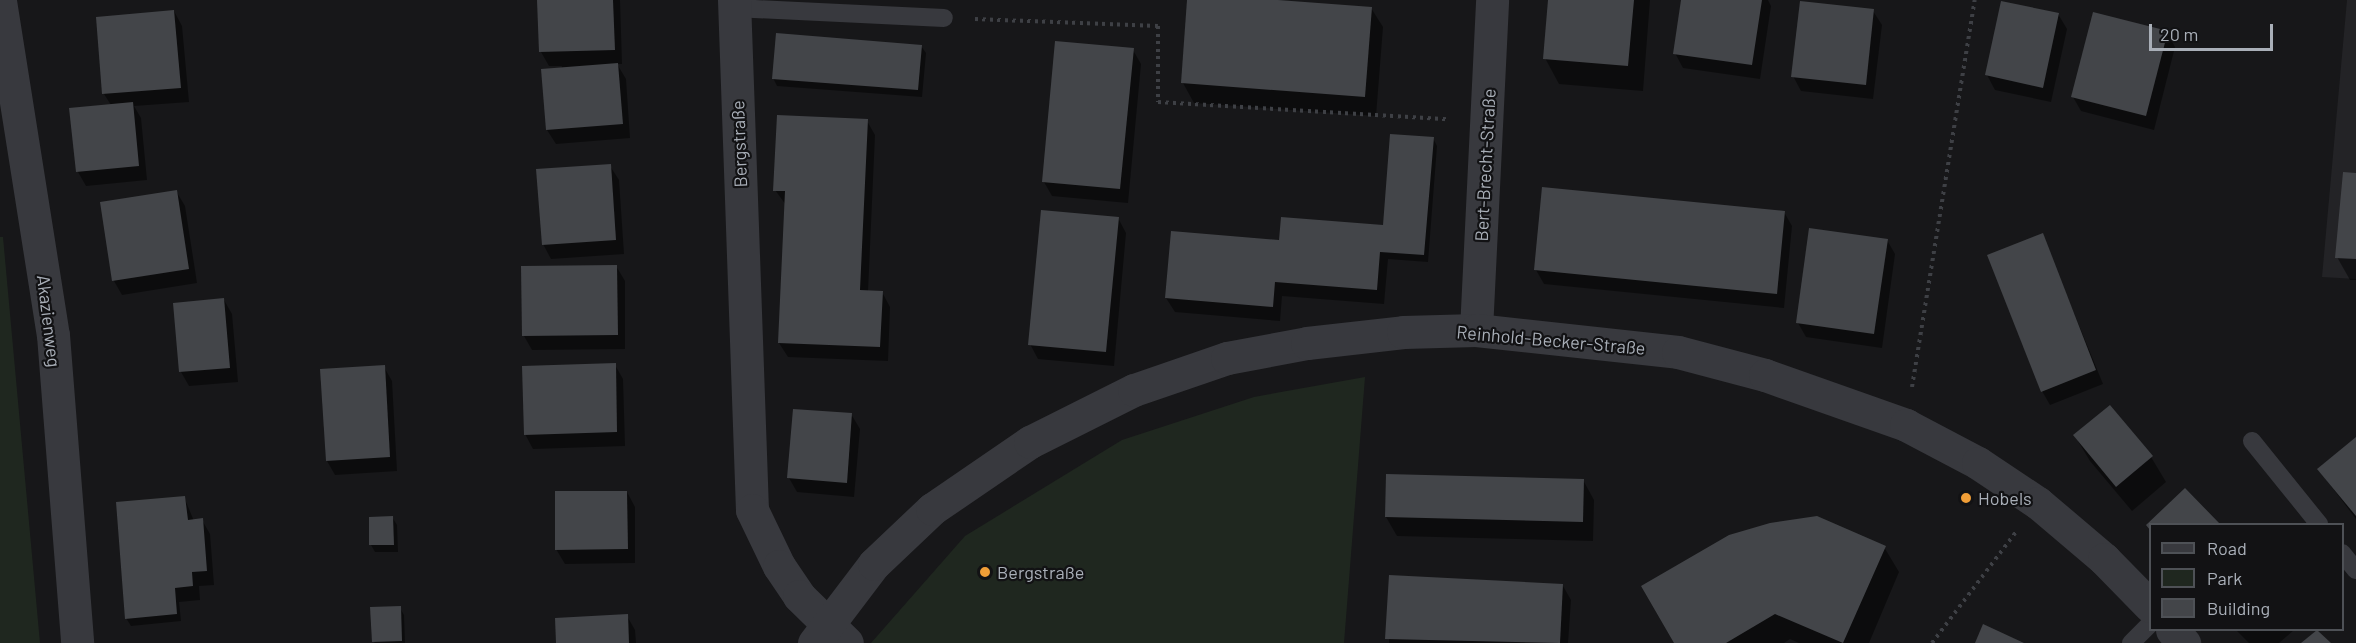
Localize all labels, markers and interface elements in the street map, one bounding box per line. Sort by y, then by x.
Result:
scale bar [2152,12,2276,50]
text: 20 m [2160,23,2198,45]
street label: Bert-Brecht-Straße [1470,88,1500,242]
street label: Bergstraße [727,100,751,188]
street label: Akazienweg [33,274,65,368]
street label: Reinhold-Becker-Straße [1456,321,1646,359]
place label: Hobels [1978,487,2032,509]
marker: Hobels [1959,491,1973,505]
legend [2149,523,2344,631]
text: Road [2207,537,2247,559]
place label: Bergstraße [997,561,1084,583]
marker: Bergstraße [978,565,992,579]
text: Park [2207,567,2242,589]
text: Building [2207,597,2270,619]

